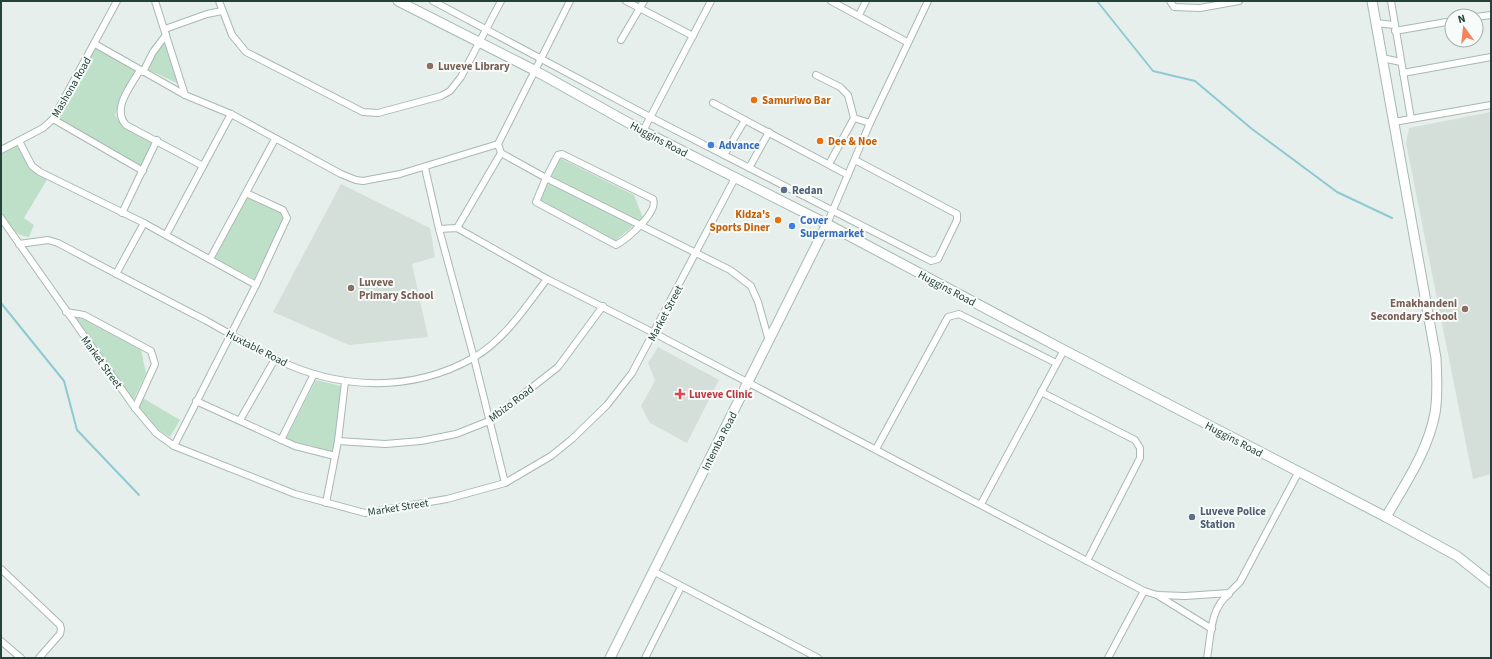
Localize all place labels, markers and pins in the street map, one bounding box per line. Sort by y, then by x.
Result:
place label: Luveve Library [438,59,510,74]
marker: Luveve Library [425,61,435,71]
place label: Samuriwo Bar [762,93,831,108]
marker: Samuriwo Bar [749,95,759,105]
place label: Dee & Noe [828,134,878,149]
marker: Dee & Noe [815,136,825,146]
place label: Advance [718,138,760,153]
marker: Advance [706,140,716,150]
place label: Redan [792,183,823,198]
marker: Redan [779,185,789,195]
place label: Kidza's Sports Diner [710,207,771,235]
place label: Cover Supermarket [800,213,865,241]
marker: Kidza's Sports Diner [773,215,783,225]
marker: Cover Supermarket [787,221,797,231]
place label: Luveve Primary School [359,275,434,303]
marker: Luveve Primary School [346,283,356,293]
place label: Emakhandeni Secondary School [1371,296,1458,324]
marker: Emakhandeni Secondary School [1460,304,1470,314]
place label: Luveve Clinic [689,387,753,402]
marker: Luveve Clinic [674,388,686,400]
place label: Luveve Police Station [1200,504,1266,532]
marker: Luveve Police Station [1187,512,1197,522]

